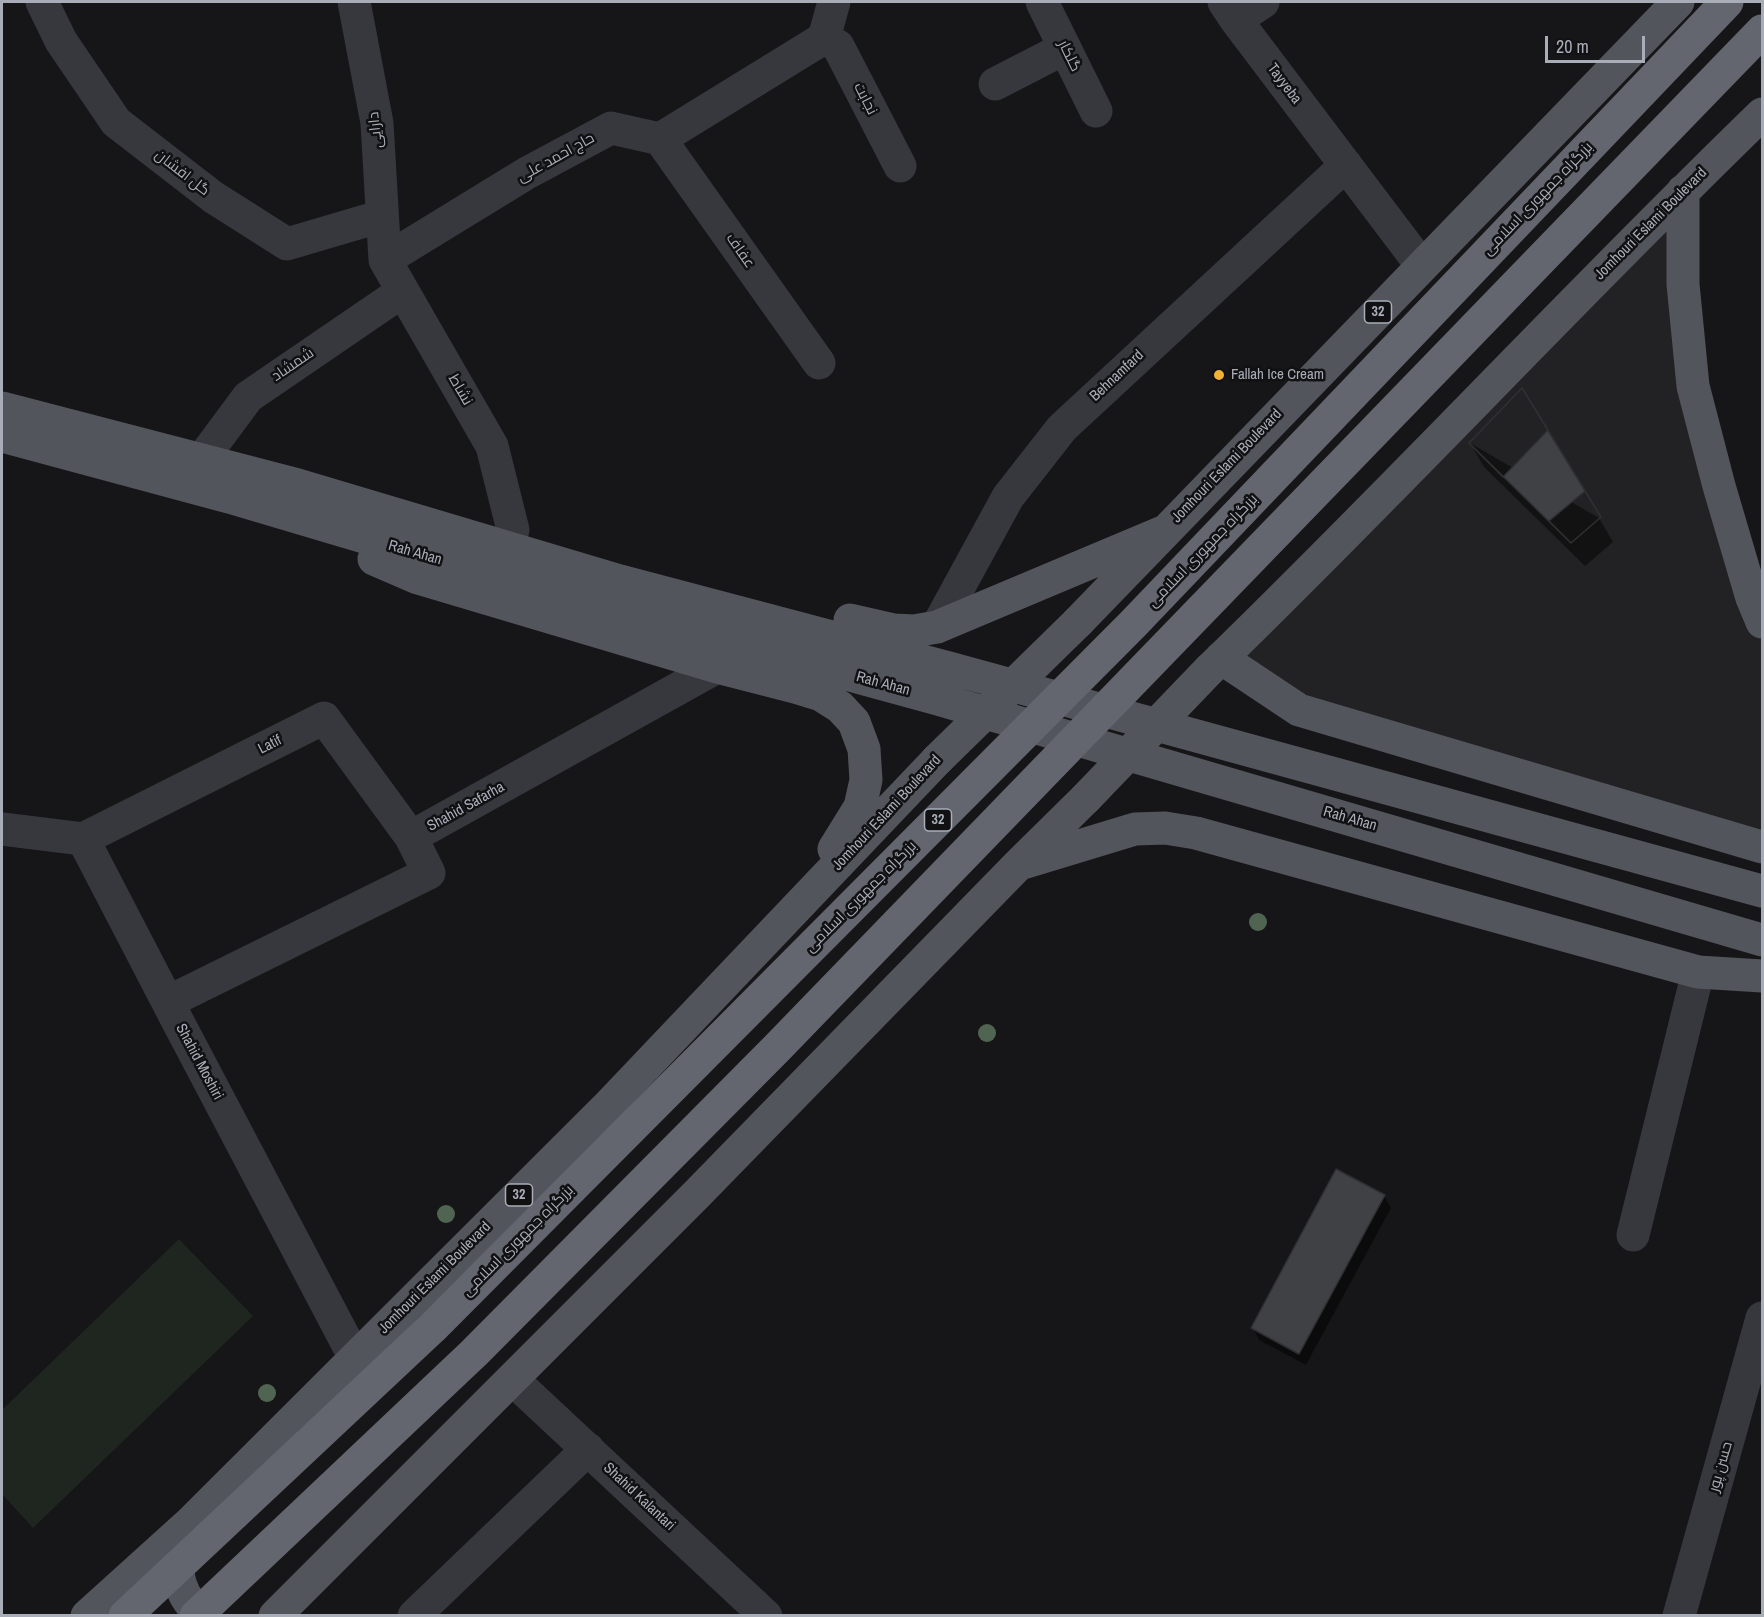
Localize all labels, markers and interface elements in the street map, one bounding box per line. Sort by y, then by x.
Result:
scale bar [1548,24,1648,62]
text: 20 m [1556,34,1589,59]
street label: گلکار [1054,37,1084,75]
street label: Tayyeba [1263,60,1305,108]
street label: نجابت [849,80,881,118]
street label: دارایی [365,111,387,149]
street label: حاج احمد علی [514,129,598,187]
street label: بزرگراه جمهوری اسلامی [1479,139,1597,259]
street label: گل افشان [151,146,213,200]
street label: Jomhouri Eslami Boulevard [1591,164,1711,284]
street label: عفاف [722,230,758,272]
road number: 32 [1364,301,1392,323]
street label: شمشاد [268,344,318,386]
street label: Behnamfard [1086,347,1148,405]
place label: Fallah Ice Cream [1231,366,1324,384]
marker: Fallah Ice Cream [1212,368,1226,382]
street label: نشاط [444,371,476,409]
street label: Jomhouri Eslami Boulevard [1168,405,1286,527]
street label: بزرگراه جمهوری اسلامی [1144,491,1262,611]
street label: Rah Ahan [386,537,444,569]
street label: Rah Ahan [854,668,912,700]
street label: Latif [255,732,285,758]
street label: Jomhouri Eslami Boulevard [829,752,945,874]
street label: Shahid Safarha [424,778,508,836]
street label: Rah Ahan [1321,803,1379,835]
road number: 32 [924,809,952,831]
street label: بزرگراه جمهوری اسلامی [801,837,921,957]
street label: Shahid Moshiri [171,1021,227,1103]
street label: بزرگراه جمهوری اسلامی [458,1181,578,1301]
road number: 32 [506,1184,532,1206]
street label: Jomhouri Eslami Boulevard [375,1218,495,1338]
street label: حسن پور [1705,1440,1737,1494]
street label: Shahid Kalantari [599,1459,679,1535]

